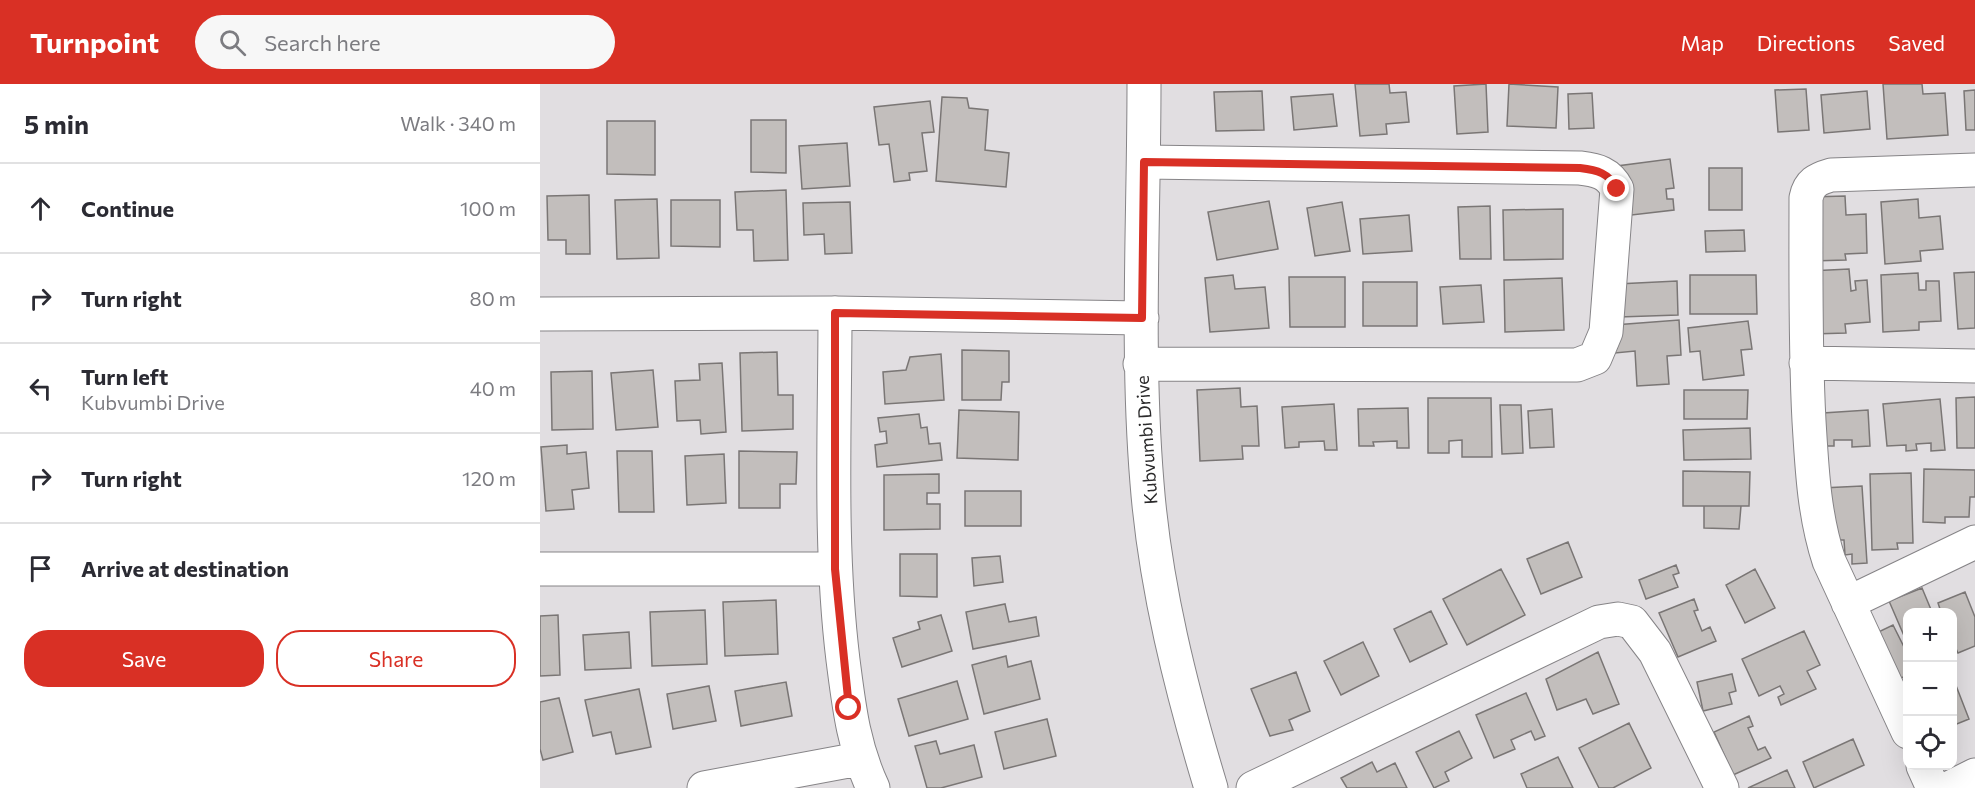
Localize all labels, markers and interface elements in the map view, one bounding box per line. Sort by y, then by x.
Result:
search box [195,15,615,69]
text: Turnpoint [30,25,159,59]
icon: search [216,26,249,59]
text: Search here [264,29,381,56]
text: Map [1681,30,1724,55]
text: Directions [1757,30,1855,55]
text: Saved [1888,30,1945,55]
text: 5 min [24,108,89,139]
text: Walk · 340 m [400,111,516,135]
route end [1603,175,1629,201]
icon: ahead [24,192,57,225]
text: Continue [81,195,174,222]
text: 100 m [460,196,516,220]
icon: right [24,282,57,315]
text: Turn right [81,285,182,312]
text: 80 m [470,286,516,310]
text: Turn left [81,363,168,390]
icon: left [24,372,57,405]
street label: Kubvumbi Drive [1131,375,1161,505]
text: 40 m [470,376,516,400]
text: Kubvumbi Drive [81,390,225,414]
icon: right [24,462,57,495]
text: Turn right [81,465,182,492]
text: 120 m [462,466,516,490]
icon: arrive [24,552,57,585]
text: Arrive at destination [81,555,289,582]
map controls [1903,608,1957,770]
button: + [1903,608,1957,662]
button: Save [24,630,264,687]
button: Share [276,630,516,687]
button: − [1903,662,1957,716]
route start [835,694,861,720]
button: locate [1903,716,1957,770]

